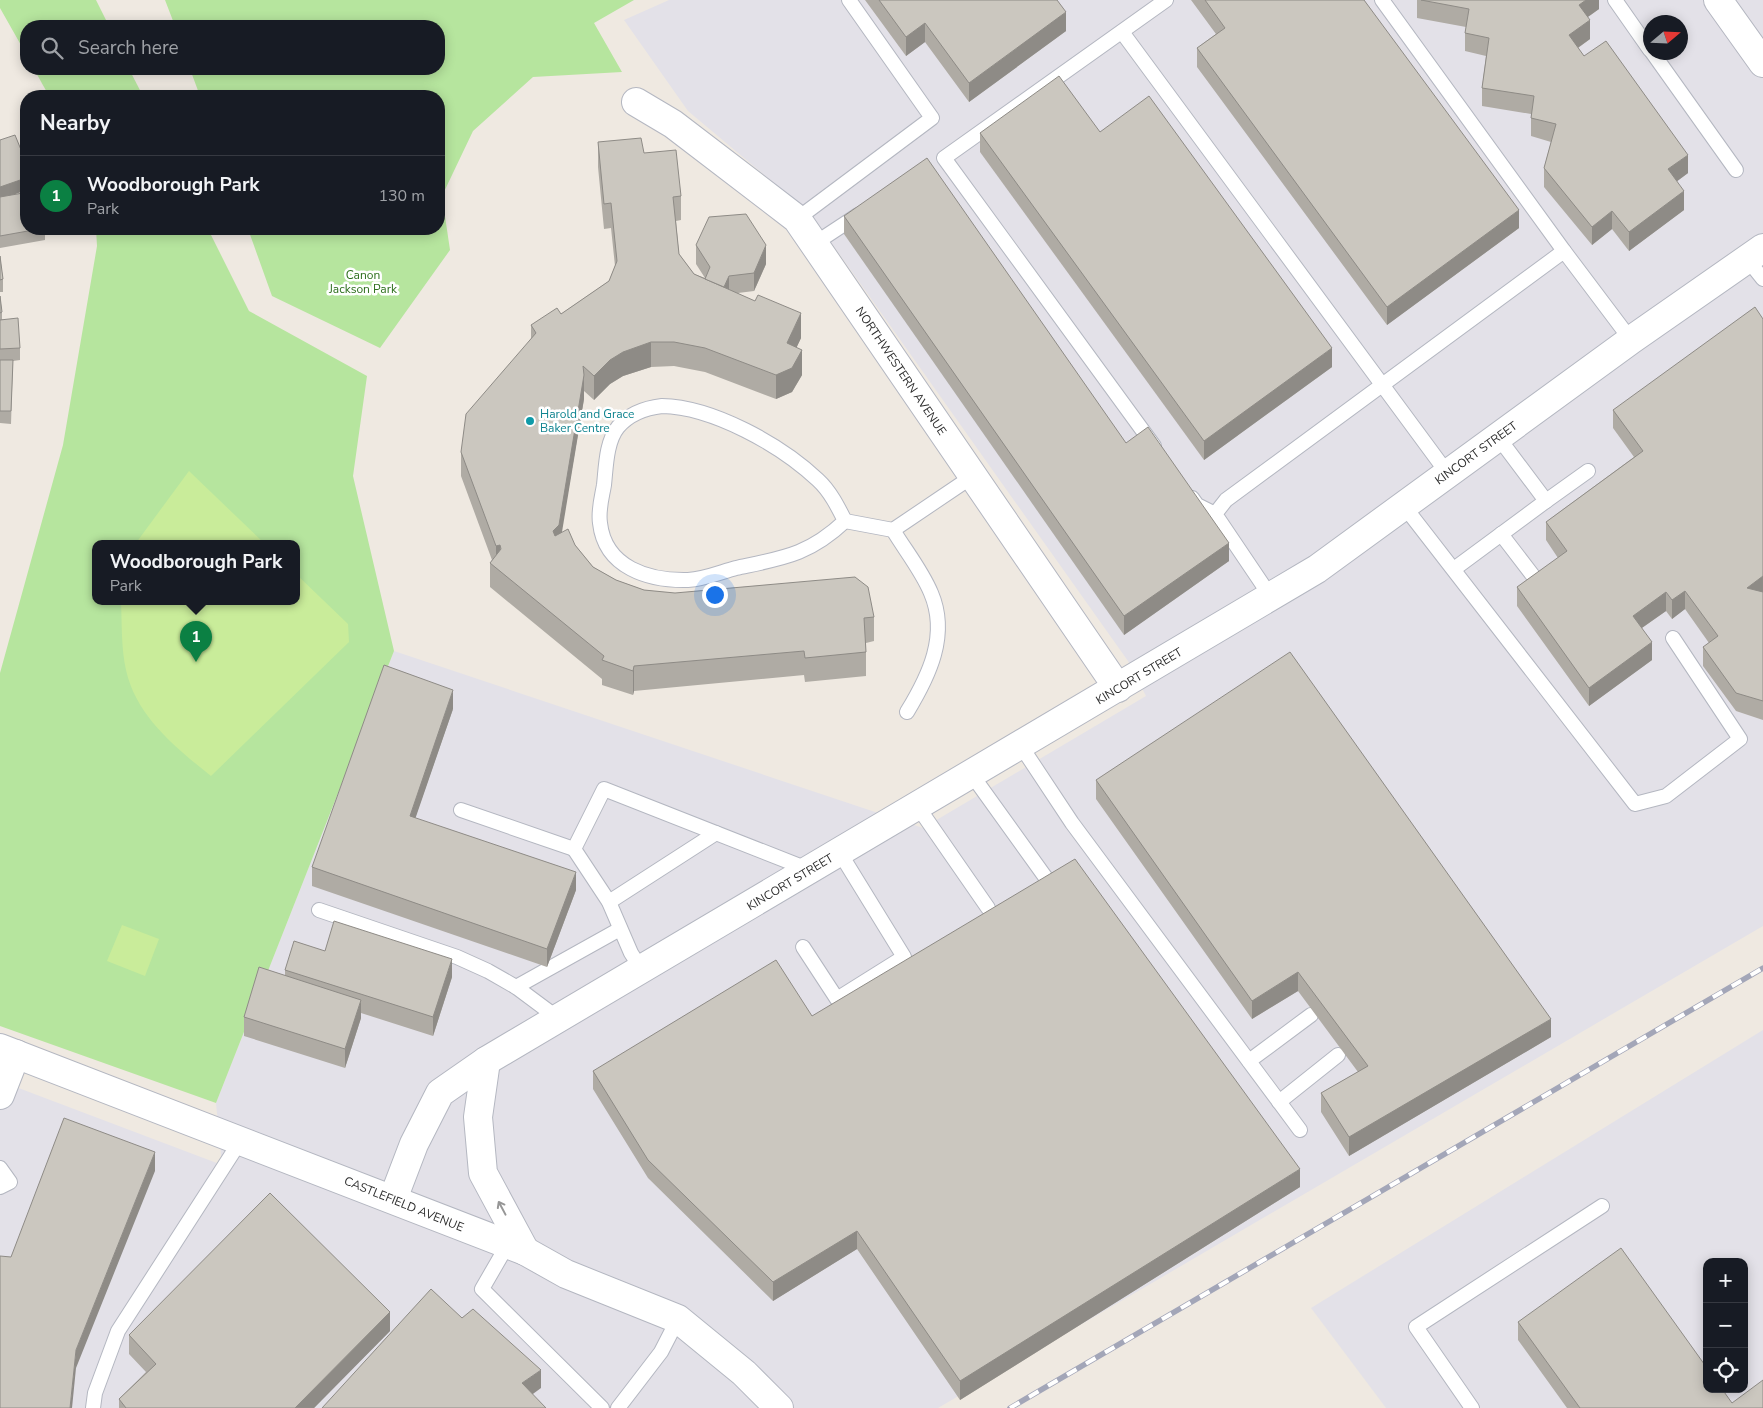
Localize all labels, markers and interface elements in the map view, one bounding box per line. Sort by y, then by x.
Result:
north arrow [1643,15,1688,60]
search box [20,20,445,75]
icon: search [38,34,66,62]
text: Search here [78,35,179,61]
text: Nearby [40,109,110,137]
text: Woodborough Park [87,172,260,198]
text: 1 [51,185,61,207]
text: 130 m [378,185,425,207]
text: Park [87,198,119,220]
park label: Canon Jackson Park [328,267,398,297]
street label: NORTHWESTERN AVENUE [852,304,950,438]
place label: Harold and Grace Baker Centre [540,406,634,436]
marker: Harold and Grace Baker Centre [524,415,536,427]
street label: KINCORT STREET [1432,417,1521,488]
popup [92,540,300,605]
text: Woodborough Park [110,549,282,575]
text: Park [110,575,142,597]
your location [702,582,728,608]
pin: 1 [180,621,212,662]
street label: KINCORT STREET [1093,643,1186,708]
street label: KINCORT STREET [744,849,837,914]
street label: CASTLEFIELD AVENUE [342,1173,466,1235]
one-way arrow [497,1201,507,1216]
map controls [1703,1258,1748,1393]
button: + [1703,1258,1748,1303]
button: − [1703,1303,1748,1348]
button: locate [1703,1348,1748,1393]

